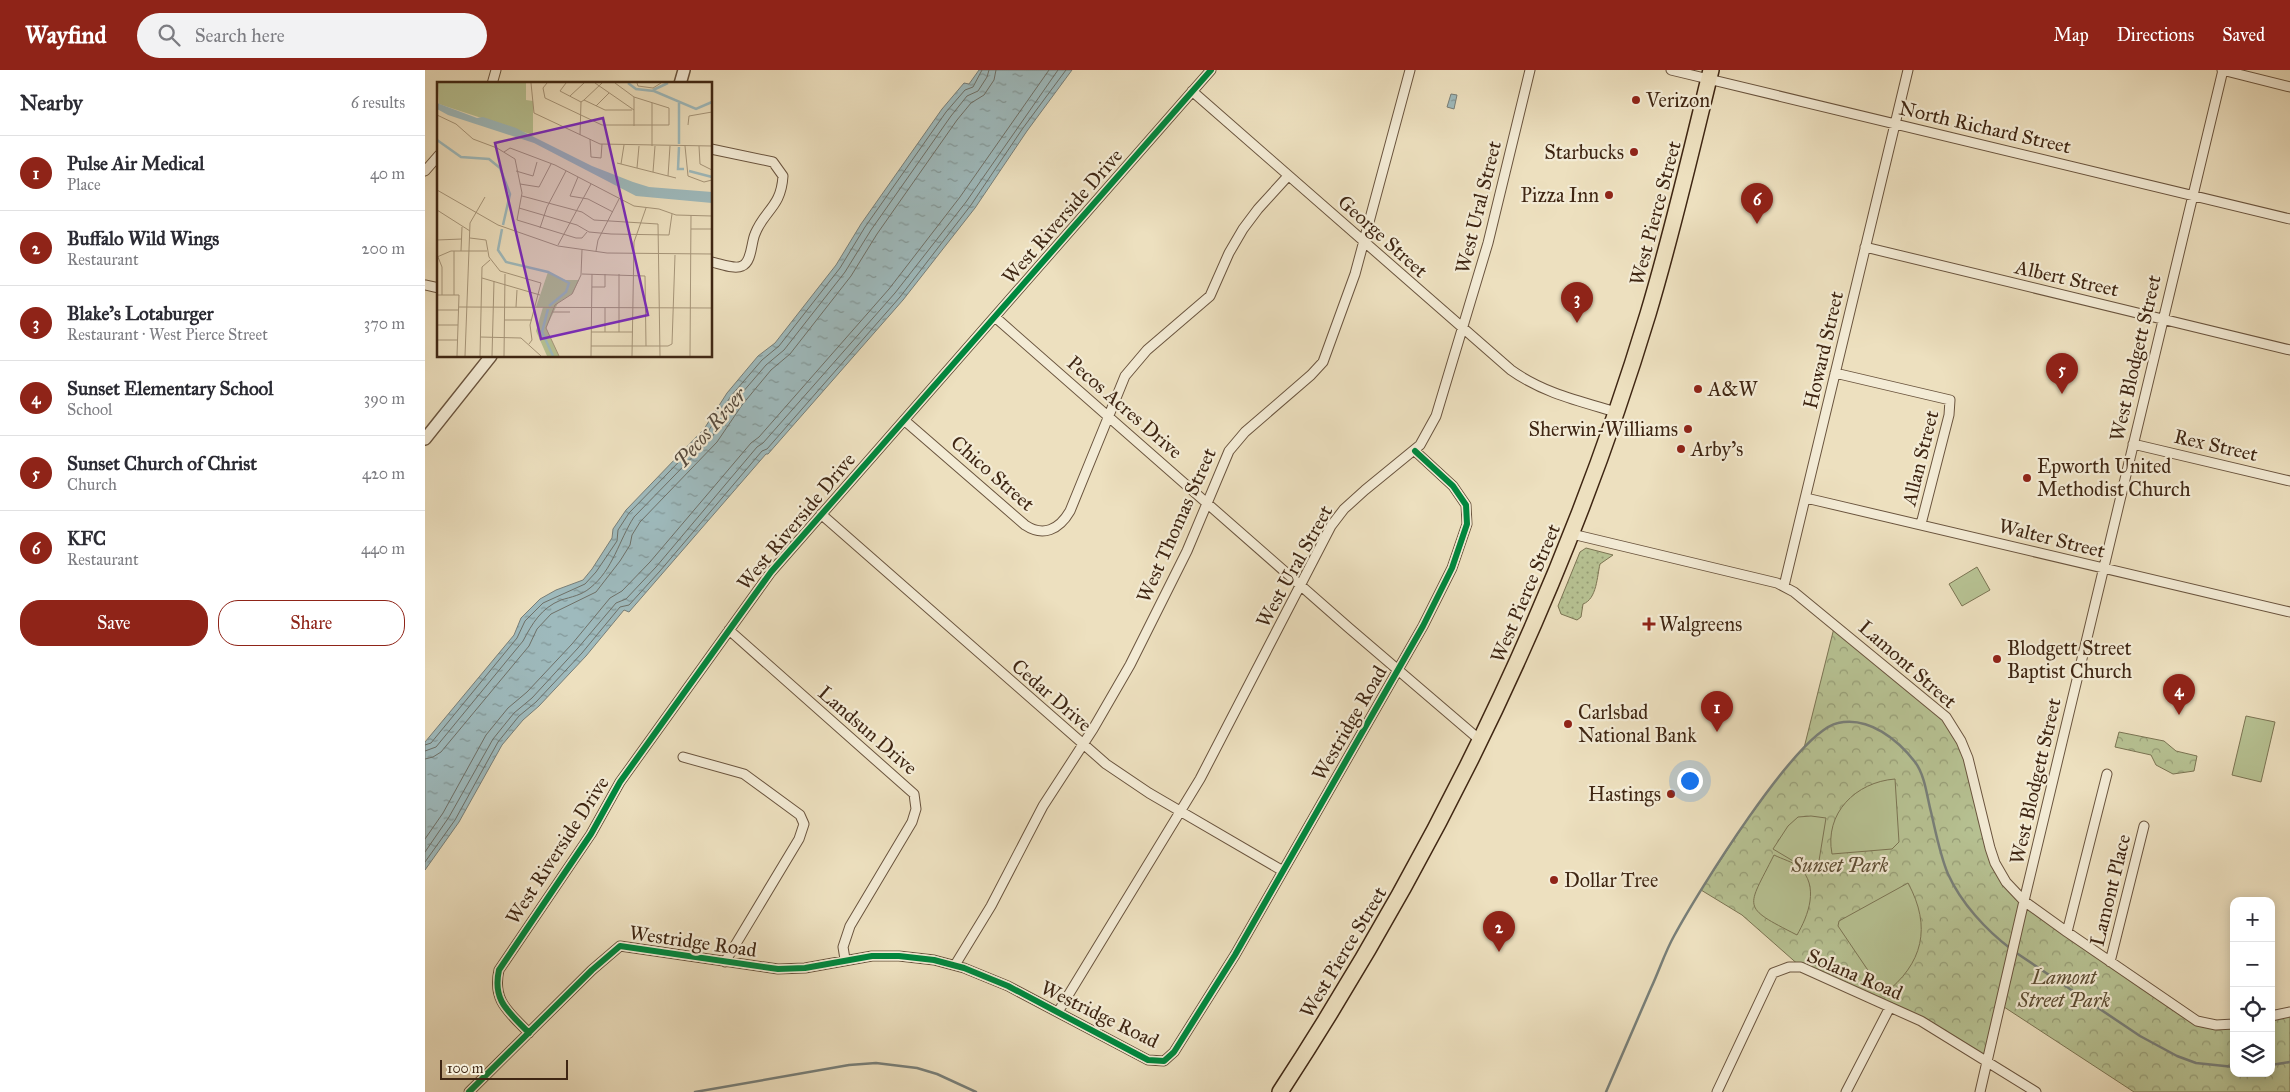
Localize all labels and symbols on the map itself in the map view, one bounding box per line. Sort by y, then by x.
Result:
inset map [437,82,713,358]
place label: Verizon [1645,88,1710,112]
marker: Verizon [1630,94,1642,106]
street label: North Richard Street [1897,96,2073,158]
street label: West Ural Street [1450,138,1506,276]
street label: West Pierce Street [1624,138,1686,288]
place label: Starbucks [1544,140,1624,164]
street label: West Riverside Drive [997,143,1127,289]
marker: Starbucks [1628,146,1640,158]
place label: Pizza Inn [1521,183,1599,207]
pin: 6 [1741,183,1773,224]
marker: Pizza Inn [1603,189,1615,201]
street label: George Street [1333,190,1433,283]
street label: Albert Street [2012,254,2121,302]
street label: West Blodgett Street [2104,273,2167,444]
pin: 3 [1561,282,1593,323]
street label: Howard Street [1798,289,1848,411]
street label: Pecos Acres Drive [1062,350,1188,464]
pin: 5 [2046,353,2078,394]
place label: A&W [1707,377,1758,401]
water label: Pecos River [668,382,753,474]
marker: A&W [1692,383,1704,395]
street label: Allan Street [1896,408,1943,509]
place label: Sherwin-Williams [1528,417,1678,441]
marker: Sherwin-Williams [1682,423,1694,435]
street label: Rex Street [2172,424,2260,466]
street label: Chico Street [946,430,1040,516]
place label: Arby's [1690,437,1743,461]
marker: Arby's [1675,443,1687,455]
street label: West Thomas Street [1131,444,1221,606]
street label: West Riverside Drive [732,448,860,594]
place label: Epworth United Methodist Church [2037,454,2191,501]
marker: Epworth United Methodist Church [2021,472,2033,484]
street label: West Ural Street [1251,501,1337,631]
street label: Walter Street [1996,513,2108,563]
street label: West Pierce Street [1485,520,1565,666]
place label: Walgreens [1659,612,1742,637]
street label: Lamont Street [1854,615,1962,713]
marker: Walgreens [1643,618,1655,630]
place label: Blodgett Street Baptist Church [2007,636,2132,683]
marker: Blodgett Street Baptist Church [1991,653,2003,665]
street label: Cedar Drive [1007,654,1097,736]
street label: Westridge Road [1307,661,1392,785]
pin: 4 [2163,674,2195,715]
street label: Landsun Drive [814,680,922,780]
pin: 1 [1701,691,1733,732]
street label: West Blodgett Street [2004,696,2067,867]
place label: Carlsbad National Bank [1578,700,1697,747]
marker: Carlsbad National Bank [1562,718,1574,730]
your location [1677,768,1703,794]
street label: West Riverside Drive [500,772,614,928]
place label: Hastings [1588,782,1661,807]
marker: Hastings [1665,788,1677,800]
street label: Lamont Place [2085,832,2135,948]
park label: Sunset Park [1790,853,1889,877]
place label: Dollar Tree [1564,868,1658,892]
marker: Dollar Tree [1548,874,1560,886]
street label: West Pierce Street [1294,882,1392,1022]
pin: 2 [1483,911,1515,952]
street label: Westridge Road [628,920,758,963]
street label: Solana Road [1804,943,1906,1005]
park label: Lamont Street Park [2017,965,2110,1012]
street label: Westridge Road [1037,975,1163,1054]
scale bar [440,1057,567,1080]

